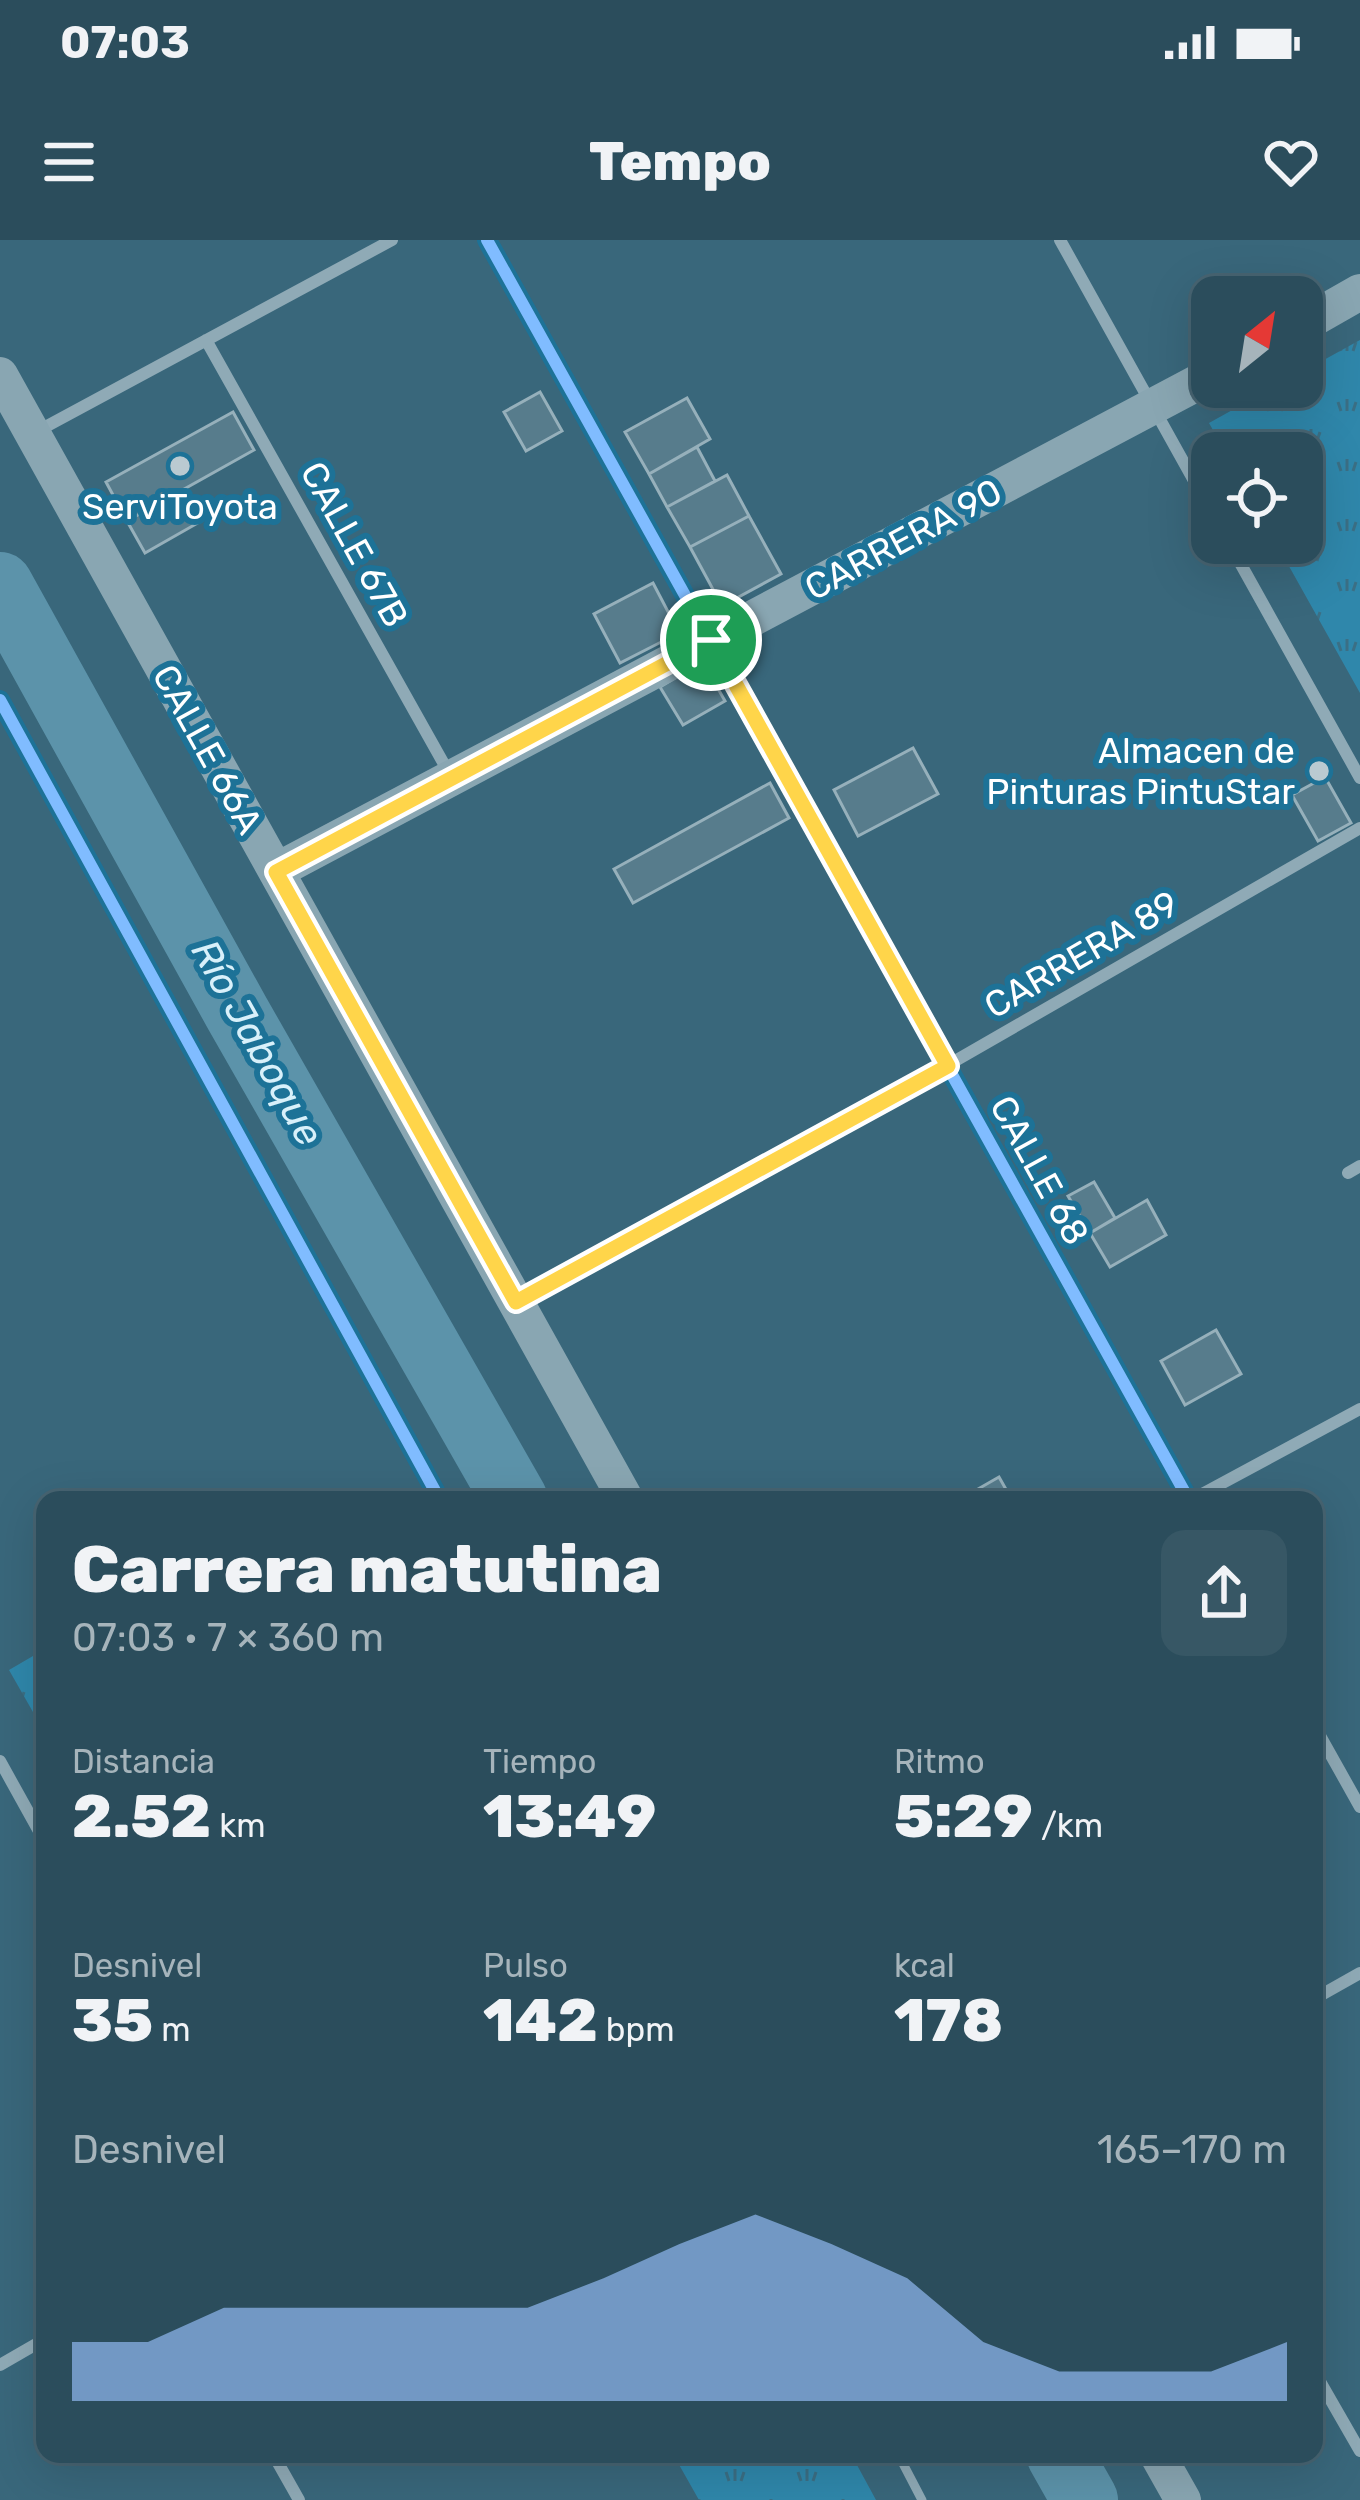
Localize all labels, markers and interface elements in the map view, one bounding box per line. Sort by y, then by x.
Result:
text: 07:03 [60,16,190,69]
icon: menu [36,129,102,195]
icon: heart [1258,129,1324,195]
text: Tempo [589,130,771,194]
north arrow [1191,276,1323,408]
map controls [1191,276,1323,564]
button: locate [1191,432,1323,564]
marker: ServiToyota [167,453,193,479]
street label: CALLE 67B [292,454,418,634]
street label: CARRERA 90 [798,470,1009,609]
place label: ServiToyota [82,485,278,528]
pin [660,589,762,691]
icon: arrive [678,607,744,673]
street label: CALLE 66A [144,657,272,841]
place label: Almacen de Pinturas PintuStar [986,729,1295,813]
marker: Almacen de Pinturas PintuStar [1306,758,1332,784]
street label: CARRERA 89 [977,882,1186,1027]
water label: Río Jaboque [182,931,333,1154]
street label: CALLE 68 [981,1088,1098,1252]
text: Carrera matutina [72,1530,662,1609]
button: share [1161,1530,1287,1656]
text: 07:03 · 7 × 360 m [72,1615,384,1661]
text: Distancia [72,1742,215,1781]
text: Tiempo [483,1742,596,1781]
text: Ritmo [894,1742,985,1781]
text: 2.52 [72,1781,211,1852]
text: 13:49 [483,1781,656,1852]
text: 5:29 [894,1781,1033,1852]
text: km [211,1806,266,1845]
text: /km [1033,1806,1103,1845]
text: Desnivel [72,1946,202,1985]
text: Pulso [483,1946,568,1985]
text: kcal [894,1946,955,1985]
text: 35 [72,1985,153,2056]
text: 142 [483,1985,598,2056]
text: 178 [894,1985,1003,2056]
text: m [153,2010,191,2049]
text: bpm [598,2010,675,2049]
text: Desnivel [72,2127,226,2173]
text: 165–170 m [1097,2127,1287,2173]

